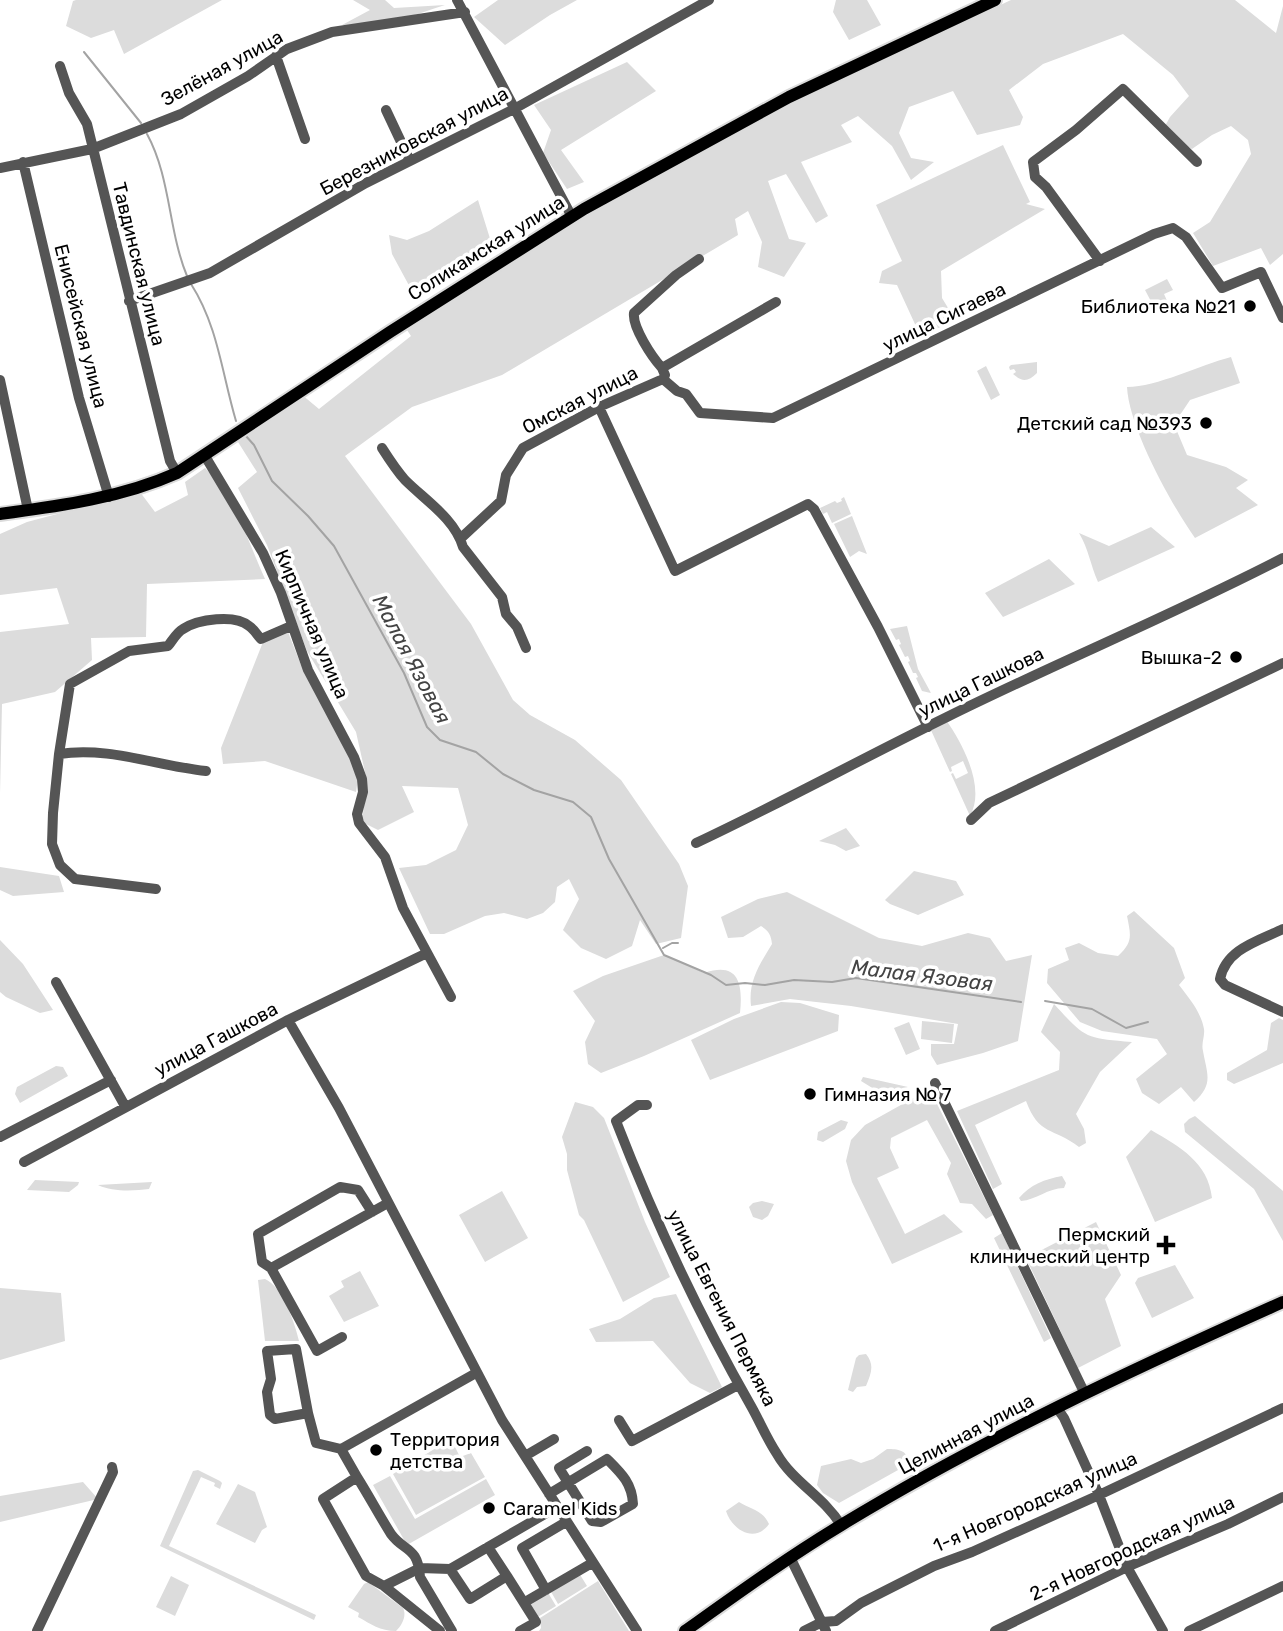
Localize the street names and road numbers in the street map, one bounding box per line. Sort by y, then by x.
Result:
street label: Зелёная улица [157,25,287,111]
street label: Березниковская улица [316,82,512,200]
street label: Тавдинская улица [108,180,170,348]
street label: Соликамская улица [403,190,569,306]
street label: Енисейская улица [49,242,113,410]
street label: улица Сигаева [879,277,1009,357]
street label: Омская улица [518,361,642,439]
street label: Кирпичная улица [270,546,354,702]
street label: улица Гашкова [915,642,1047,722]
street label: улица Гашкова [150,997,282,1081]
street label: улица Евгения Пермяка [662,1206,782,1410]
street label: Целинная улица [894,1389,1038,1479]
street label: 1-я Новгородская улица [929,1447,1141,1557]
street label: 2-я Новгородская улица [1026,1490,1238,1606]

